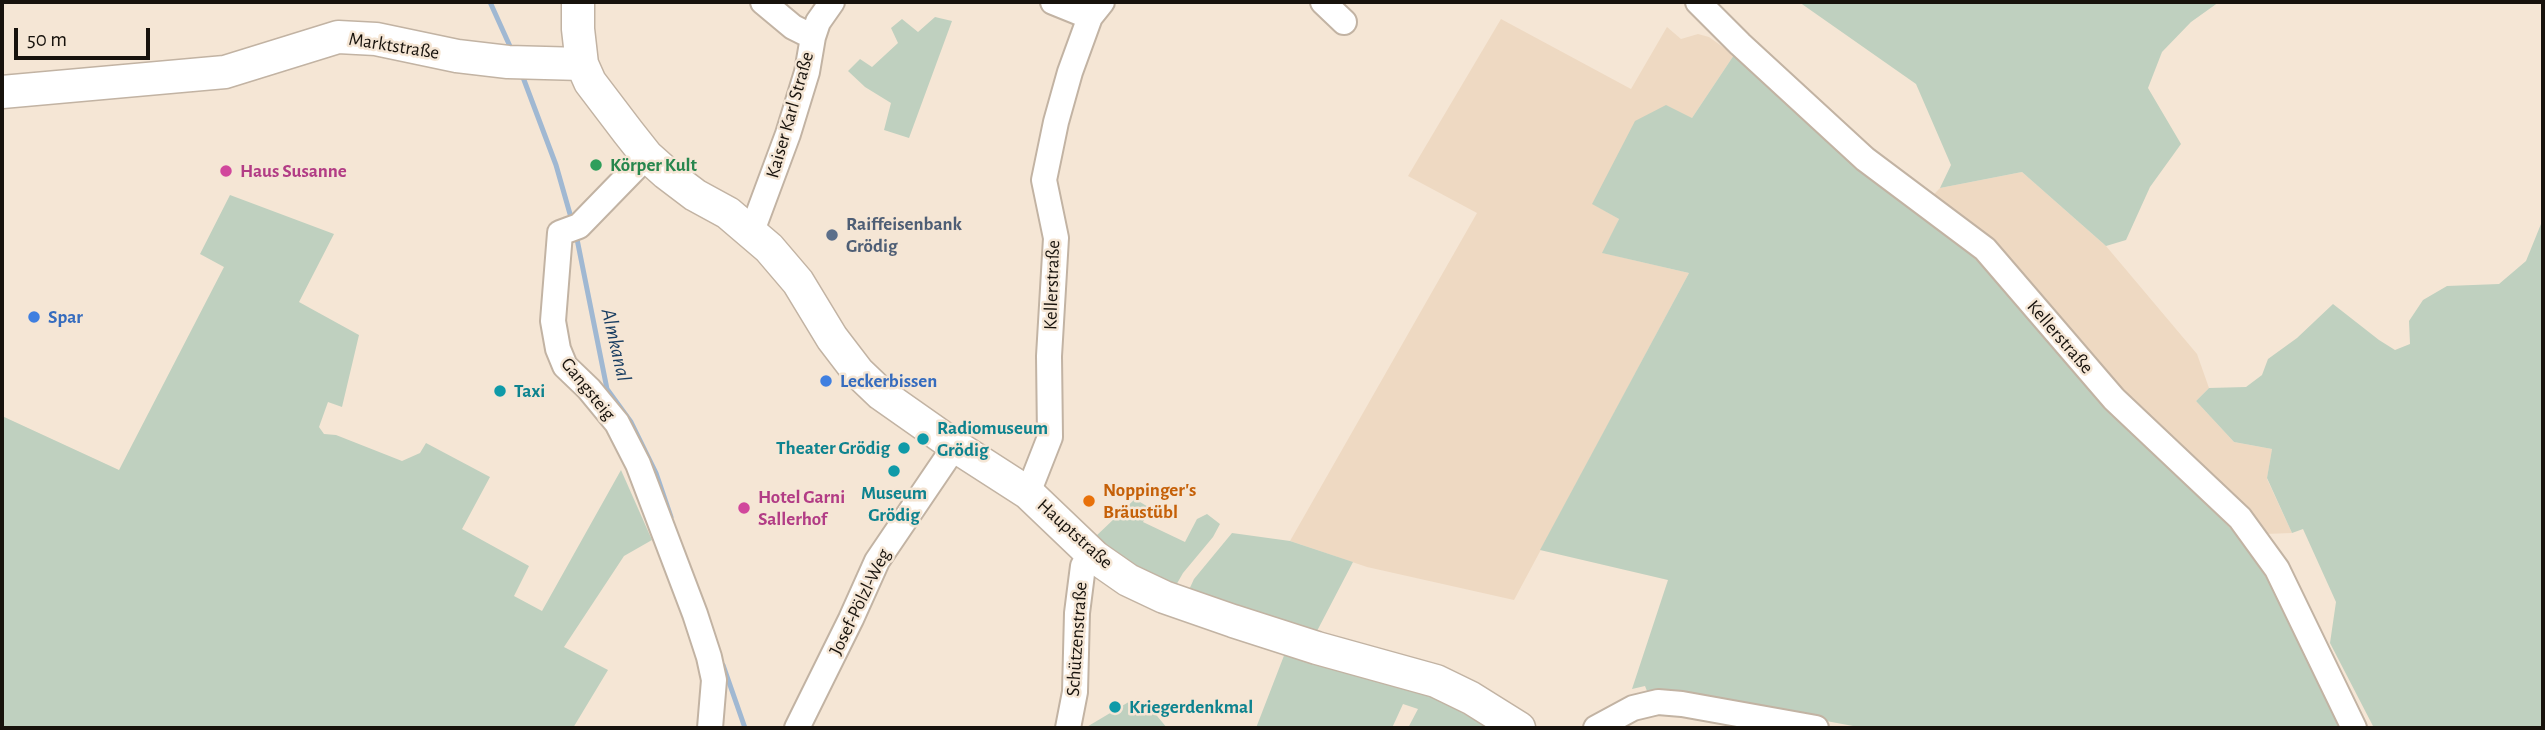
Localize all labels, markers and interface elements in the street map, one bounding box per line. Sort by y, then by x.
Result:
scale bar [18,14,154,58]
street label: Marktstraße [347,28,441,64]
text: 50 m [27,29,67,50]
street label: Kaiser Karl Straße [761,49,819,181]
place label: Körper Kult [610,154,697,176]
marker: Körper Kult [588,157,604,173]
place label: Haus Susanne [240,160,347,182]
marker: Haus Susanne [218,163,234,179]
place label: Raiffeisenbank Grödig [846,213,962,257]
marker: Raiffeisenbank Grödig [824,227,840,243]
street label: Kellerstraße [1039,240,1065,330]
street label: Kellerstraße [2022,296,2098,378]
place label: Spar [48,306,83,328]
water label: Almkanal [595,306,637,384]
marker: Spar [26,309,42,325]
street label: Gangsteig [556,353,620,425]
place label: Leckerbissen [840,370,937,392]
marker: Leckerbissen [818,373,834,389]
place label: Taxi [514,380,545,402]
marker: Taxi [492,383,508,399]
place label: Radiomuseum Grödig [937,417,1048,461]
marker: Radiomuseum Grödig [915,431,931,447]
place label: Theater Grödig [776,437,890,459]
marker: Theater Grödig [896,440,912,456]
marker: Museum Grödig [886,463,902,479]
place label: Noppinger's Bräustübl [1103,479,1196,523]
place label: Museum Grödig [861,482,927,526]
place label: Hotel Garni Sallerhof [758,486,845,530]
marker: Noppinger's Bräustübl [1081,493,1097,509]
street label: Hauptstraße [1032,494,1118,574]
marker: Hotel Garni Sallerhof [736,500,752,516]
street label: Josef-Pölzl-Weg [824,545,896,659]
street label: Schützenstraße [1062,581,1092,697]
place label: Kriegerdenkmal [1129,696,1253,718]
marker: Kriegerdenkmal [1107,699,1123,715]

